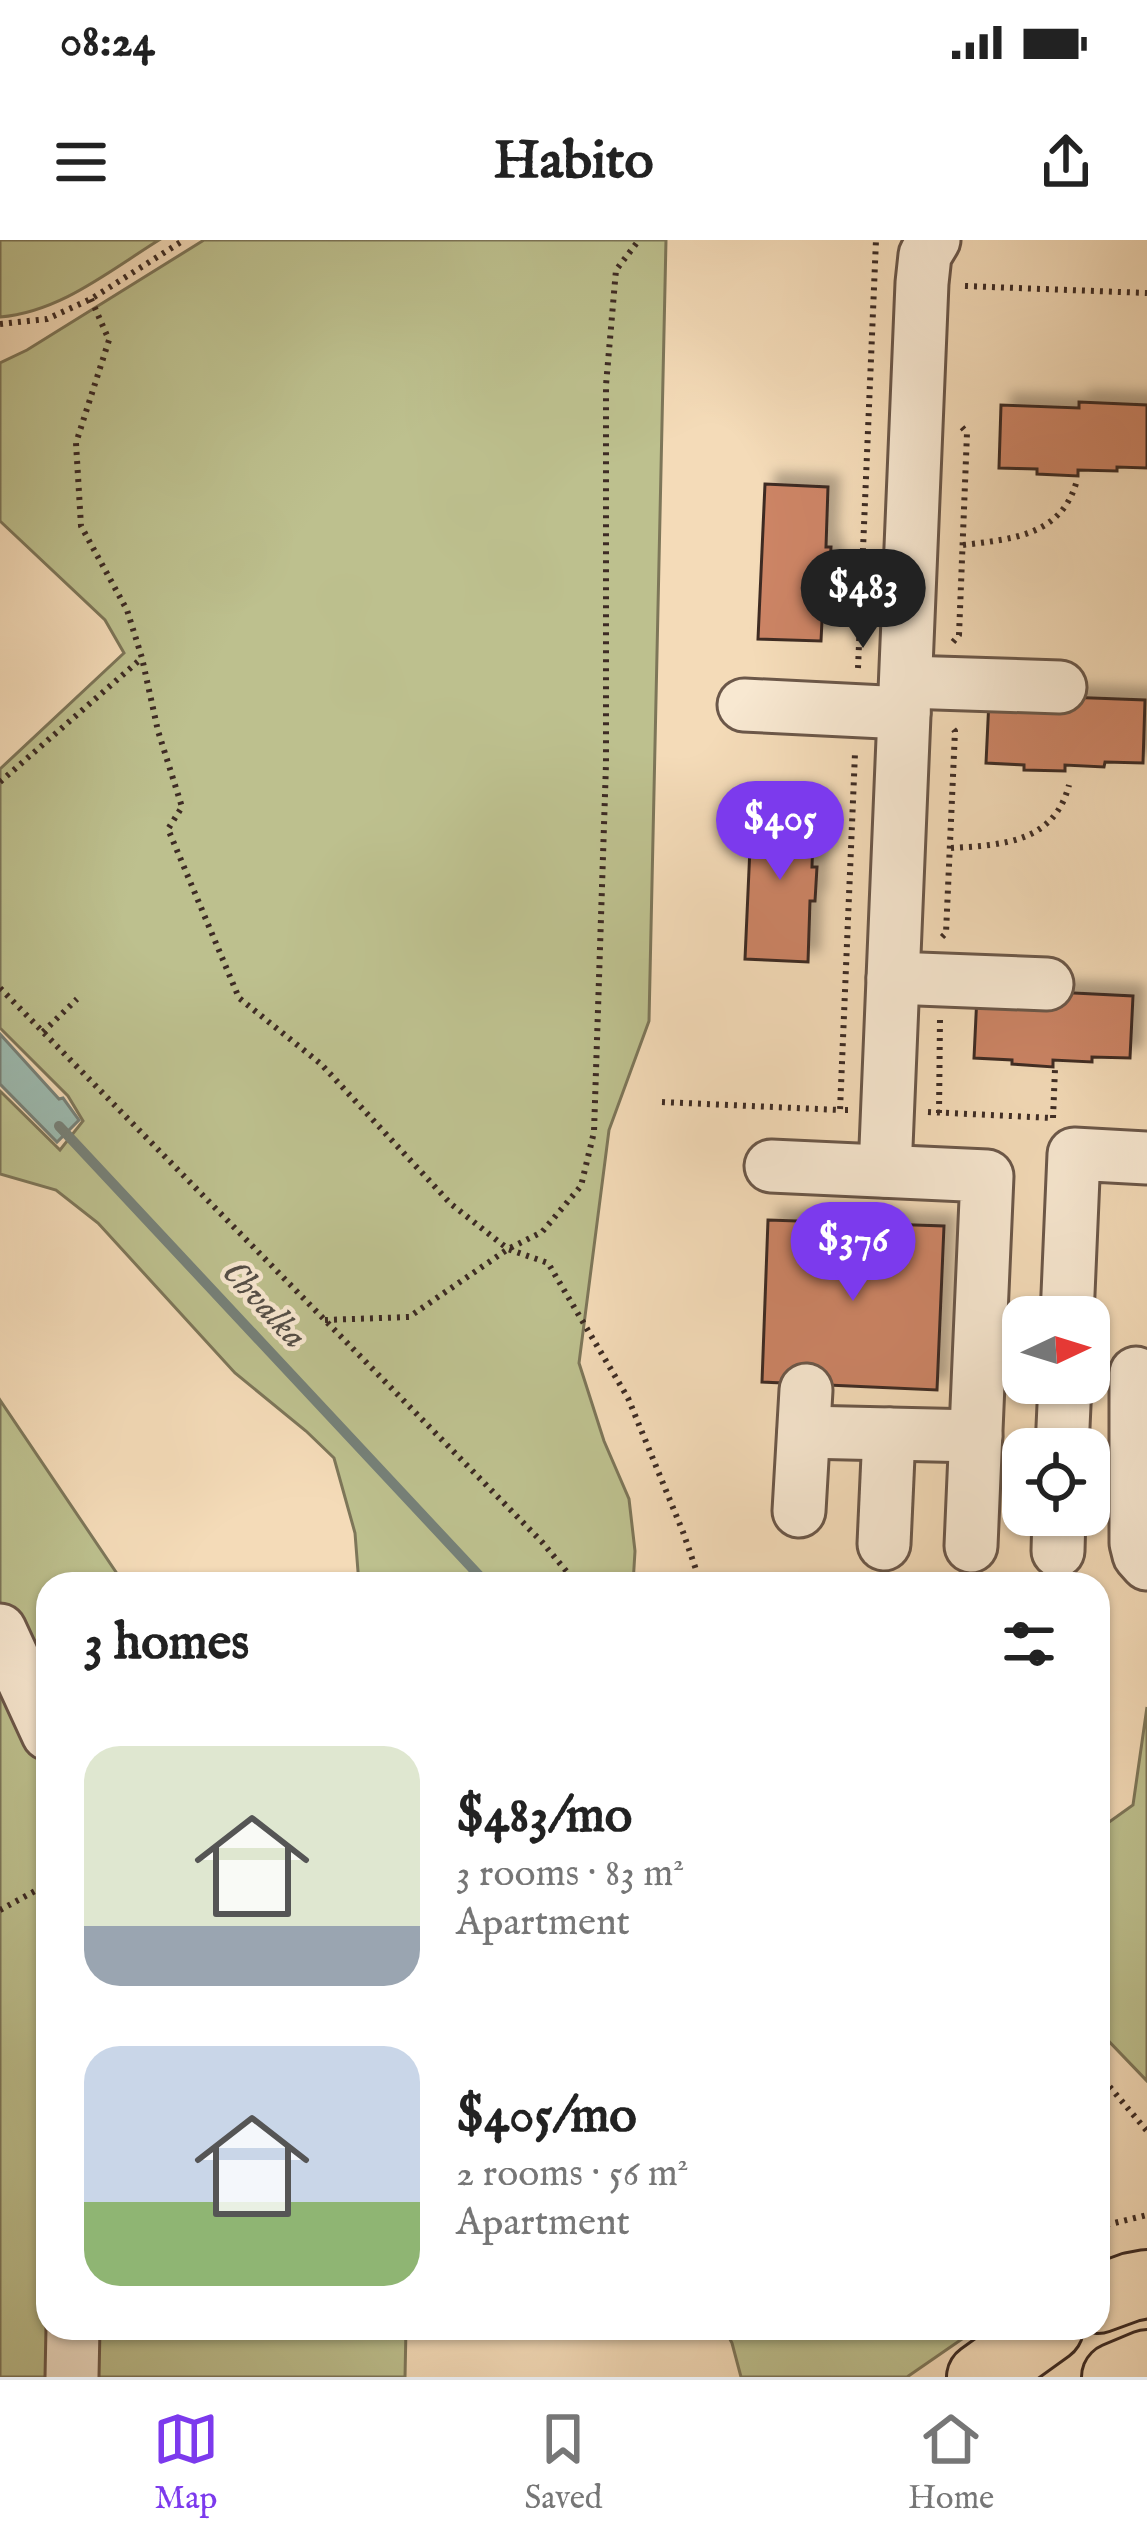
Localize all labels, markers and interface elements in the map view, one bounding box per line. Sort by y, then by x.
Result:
text: 08:24 [60,14,155,71]
text: Habito [493,128,654,197]
icon: menu [48,129,114,195]
icon: share [1033,129,1099,195]
pin: $483 [792,549,934,651]
text: $483 [828,563,898,612]
pin: $405 [709,781,851,883]
text: $405 [743,795,817,844]
pin: $376 [782,1202,924,1304]
text: $376 [818,1216,888,1265]
water label: Chvalka [211,1251,316,1359]
north arrow [1002,1296,1110,1404]
map controls [1002,1296,1110,1536]
button: locate [1002,1428,1110,1536]
icon: filters [996,1611,1062,1677]
text: 3 homes [84,1612,249,1677]
text: $483/mo [456,1785,632,1850]
icon: home [180,1794,324,1938]
text: 3 rooms · 83 m² [456,1850,684,1899]
text: Apartment [456,1899,630,1948]
text: $405/mo [456,2085,637,2150]
icon: home [180,2094,324,2238]
text: 2 rooms · 56 m² [456,2150,689,2199]
text: Apartment [456,2199,630,2248]
tab: Map [153,2406,219,2520]
tab: Saved [524,2406,602,2520]
tab: Home [908,2406,994,2520]

